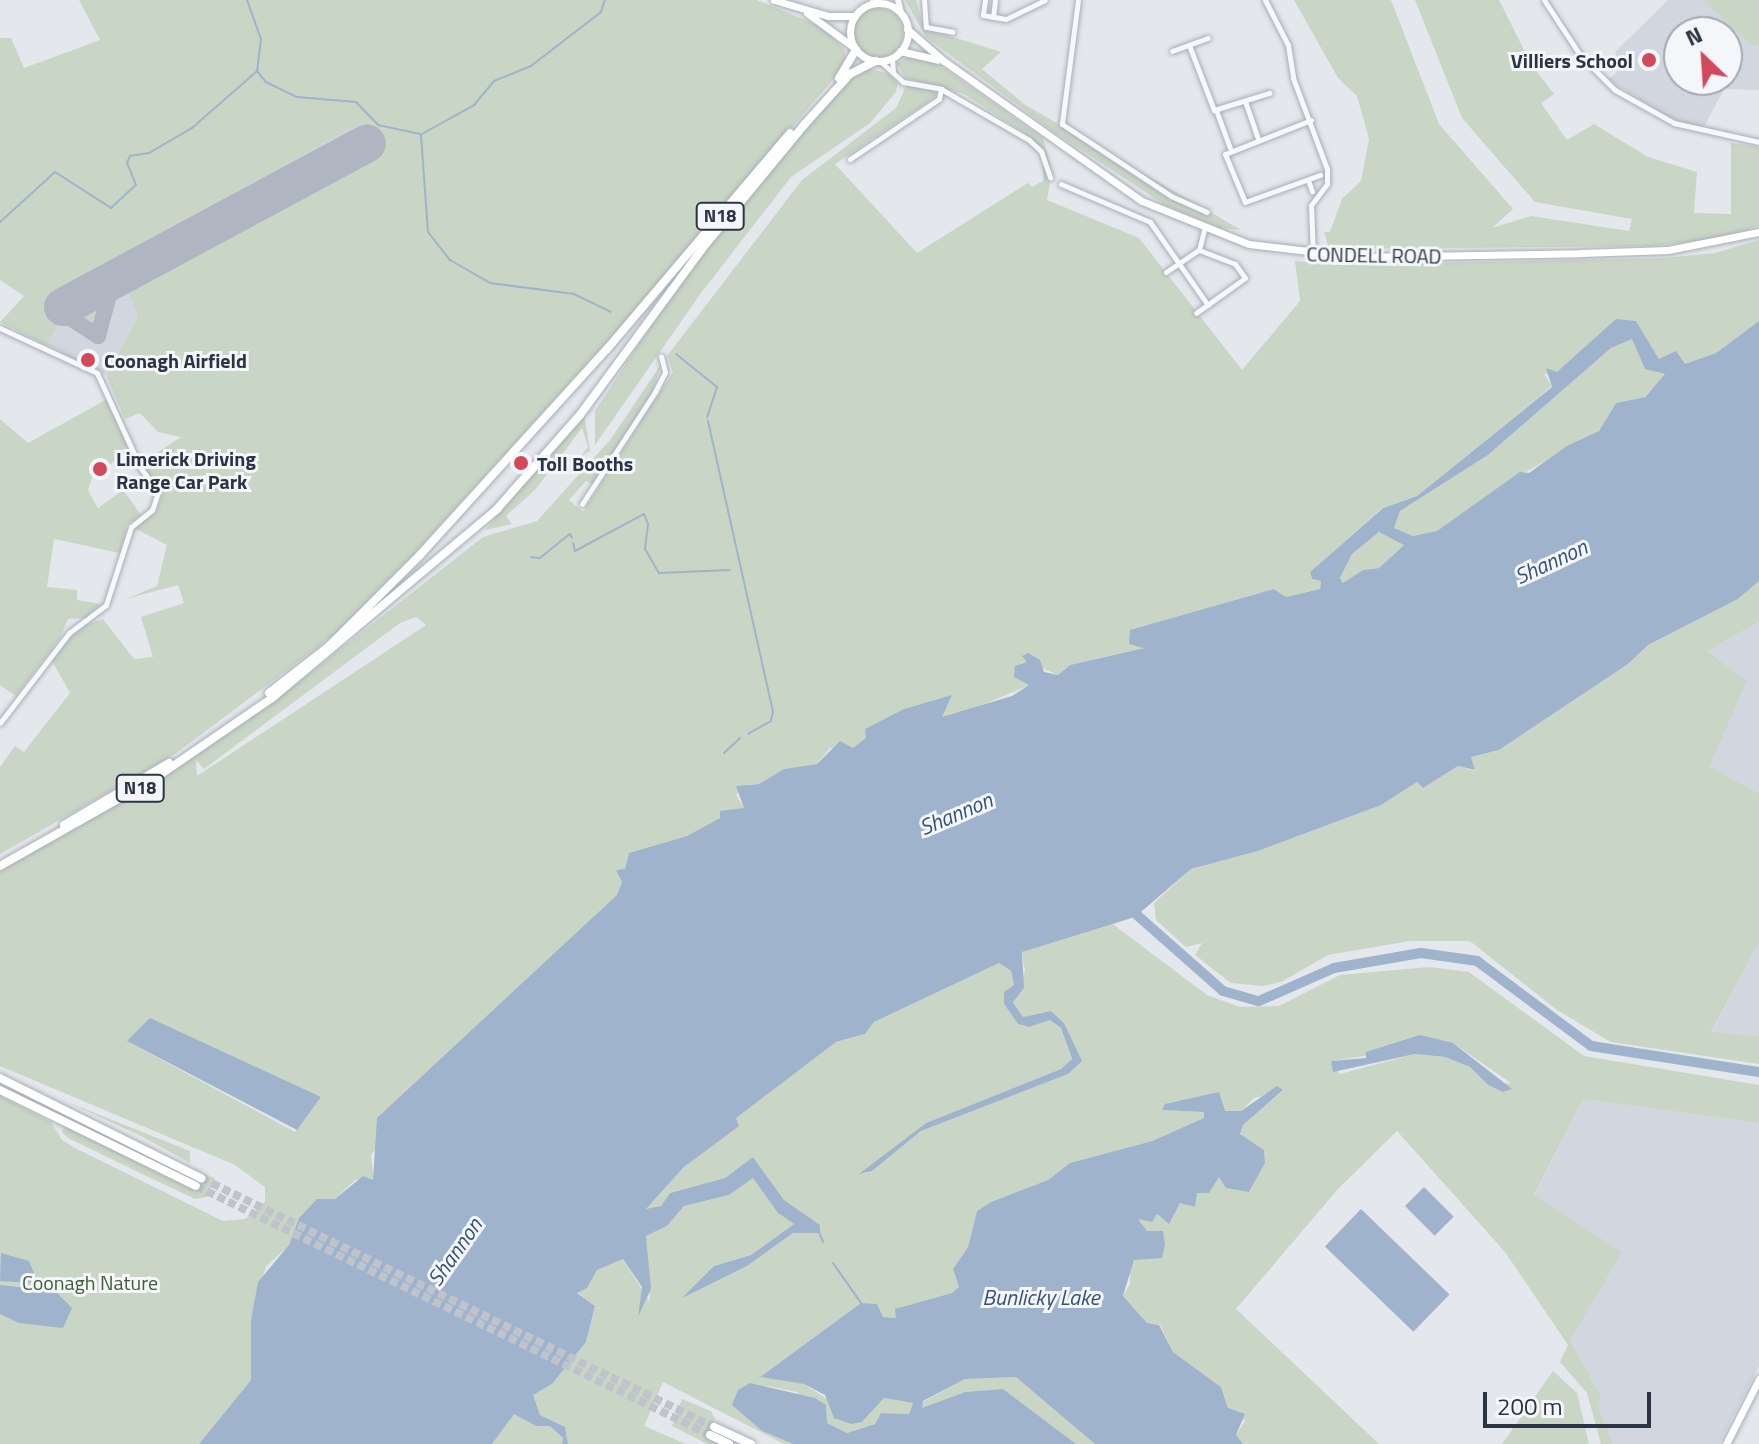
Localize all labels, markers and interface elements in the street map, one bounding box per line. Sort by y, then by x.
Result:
north arrow [1663,16,1743,96]
text: N [1680,17,1708,55]
place label: Villiers School [1511,48,1633,72]
marker: Villiers School [1640,51,1658,69]
road number: N18 [694,202,746,230]
street label: CONDELL ROAD [1306,242,1442,268]
place label: Coonagh Airfield [104,348,247,372]
marker: Coonagh Airfield [79,351,97,369]
place label: Limerick Driving Range Car Park [116,446,256,493]
place label: Toll Booths [537,451,633,475]
marker: Toll Booths [512,454,530,472]
marker: Limerick Driving Range Car Park [91,460,109,478]
water label: Shannon [1511,534,1591,590]
road number: N18 [114,774,166,802]
water label: Shannon [916,787,996,841]
water label: Shannon [422,1213,488,1291]
park label: Coonagh Nature [22,1270,158,1294]
water label: Bunlicky Lake [982,1285,1100,1311]
scale bar [1487,1376,1655,1426]
text: 200 m [1497,1388,1563,1424]

